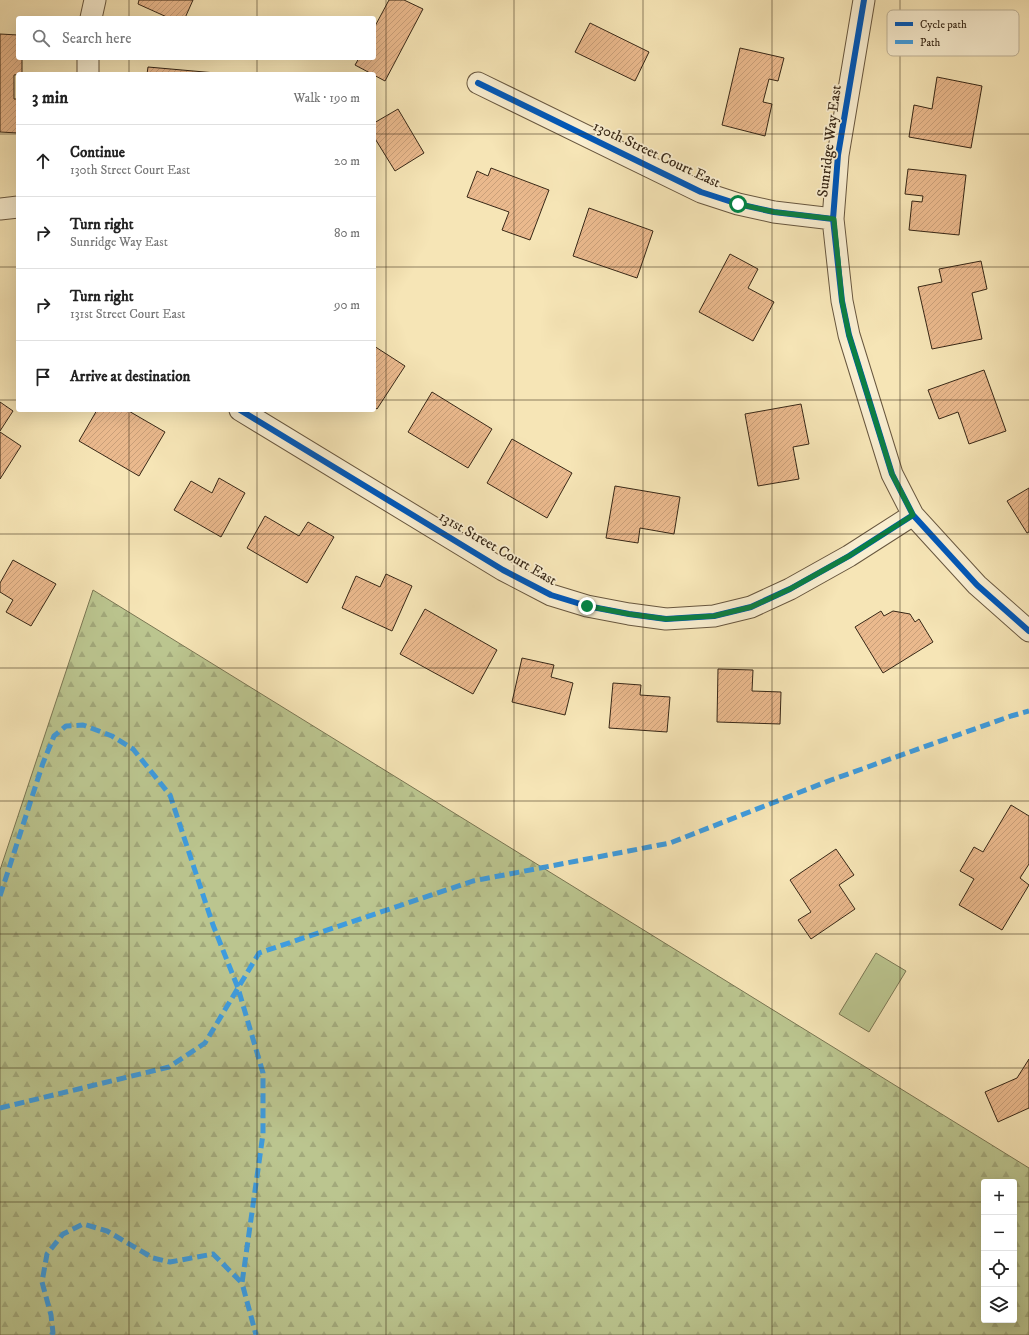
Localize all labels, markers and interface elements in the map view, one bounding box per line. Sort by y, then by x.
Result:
legend [887,10,1019,56]
search box [16,16,376,60]
text: Cycle path [920,18,967,32]
icon: search [30,27,52,49]
text: Search here [62,29,131,48]
text: Path [920,36,941,50]
street label: Sunridge Way East [813,84,846,198]
text: 3 min [32,87,68,109]
text: Walk · 190 m [294,90,360,106]
street label: 130th Street Court East [590,117,724,192]
text: Continue [70,143,125,162]
icon: ahead [32,150,54,172]
text: 20 m [334,153,360,169]
text: 130th Street Court East [70,162,190,178]
route start [729,195,747,213]
text: Turn right [70,215,133,234]
icon: right [32,222,54,244]
text: 80 m [334,225,360,241]
text: Sunridge Way East [70,234,168,250]
text: Turn right [70,287,133,306]
icon: right [32,294,54,316]
text: 90 m [334,297,360,313]
text: 131st Street Court East [70,306,186,322]
icon: arrive [32,366,54,388]
text: Arrive at destination [70,367,190,386]
street label: 131st Street Court East [435,507,560,590]
route end [578,597,596,615]
map controls [981,1179,1017,1323]
button: + [981,1179,1017,1215]
button: − [981,1215,1017,1251]
button: locate [981,1251,1017,1287]
button: layers [981,1287,1017,1323]

